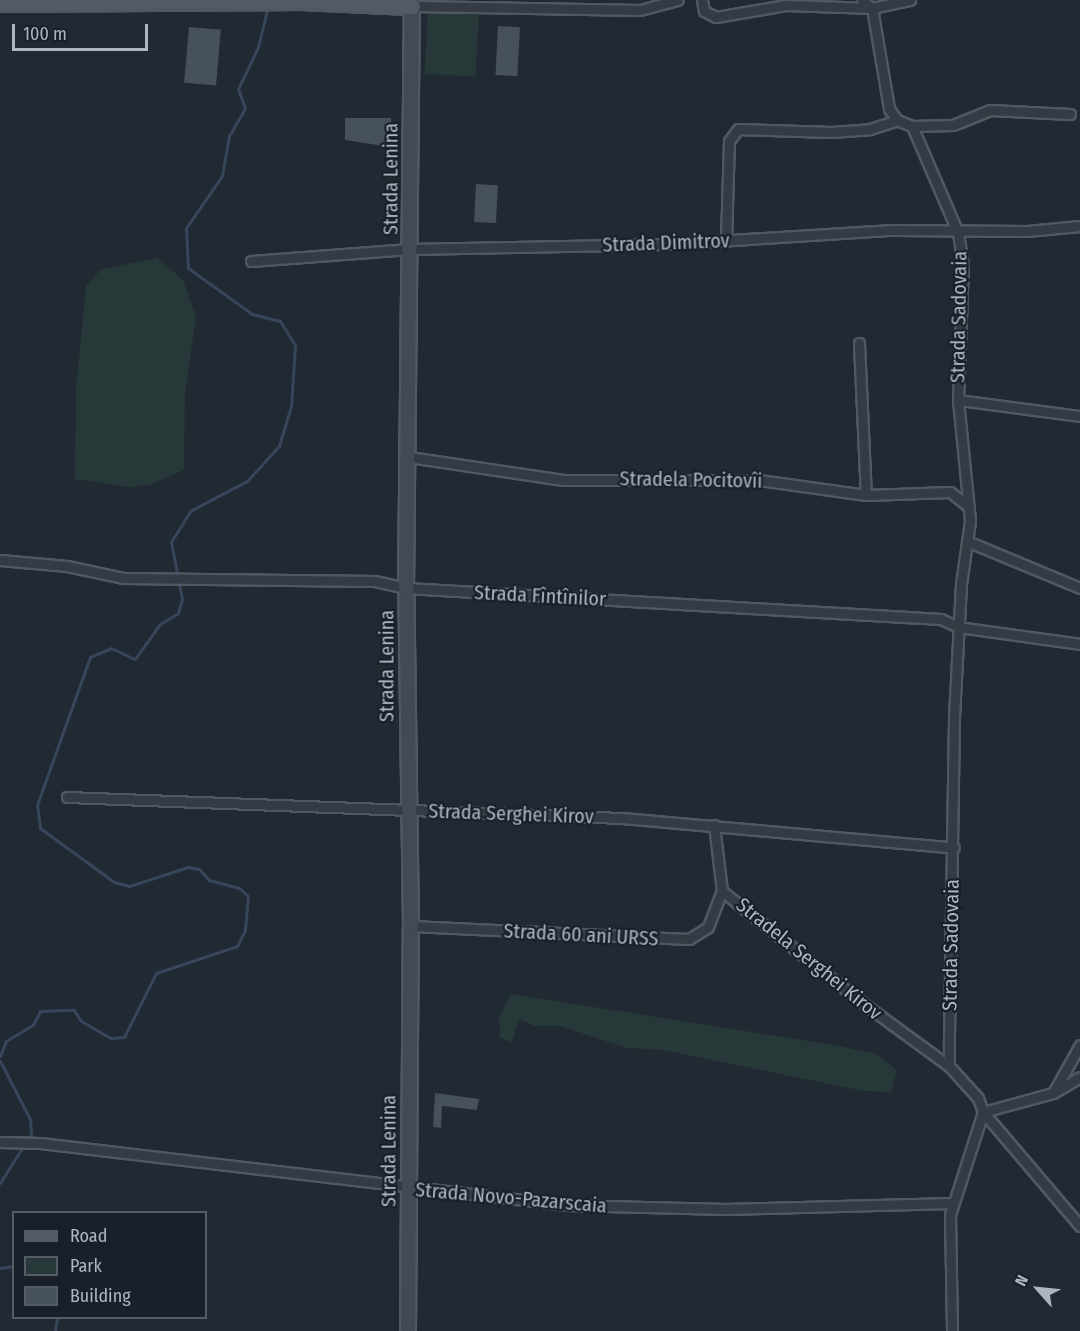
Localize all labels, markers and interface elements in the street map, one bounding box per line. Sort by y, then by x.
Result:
scale bar [15,12,152,50]
text: 100 m [23,23,67,45]
street label: Strada Lenina [379,123,403,235]
street label: Strada Dimitrov [602,229,730,257]
street label: Strada Sadovaia [946,251,972,383]
street label: Stradela Pocitovîi [619,467,763,493]
street label: Strada Fîntînilor [473,581,607,611]
street label: Strada Lenina [375,610,399,722]
street label: Strada Serghei Kirov [428,799,594,829]
street label: Strada Sadovaia [938,879,964,1011]
street label: Stradela Serghei Kirov [731,893,887,1025]
street label: Strada 60 ani URSS [503,919,659,951]
street label: Strada Lenina [377,1095,401,1207]
street label: Strada Novo-Pazarscaia [414,1178,608,1218]
legend [12,1211,207,1319]
text: Road [70,1225,107,1247]
text: Park [70,1255,102,1277]
north arrow [1008,1259,1068,1319]
text: N [1011,1272,1032,1289]
text: Building [70,1285,131,1307]

